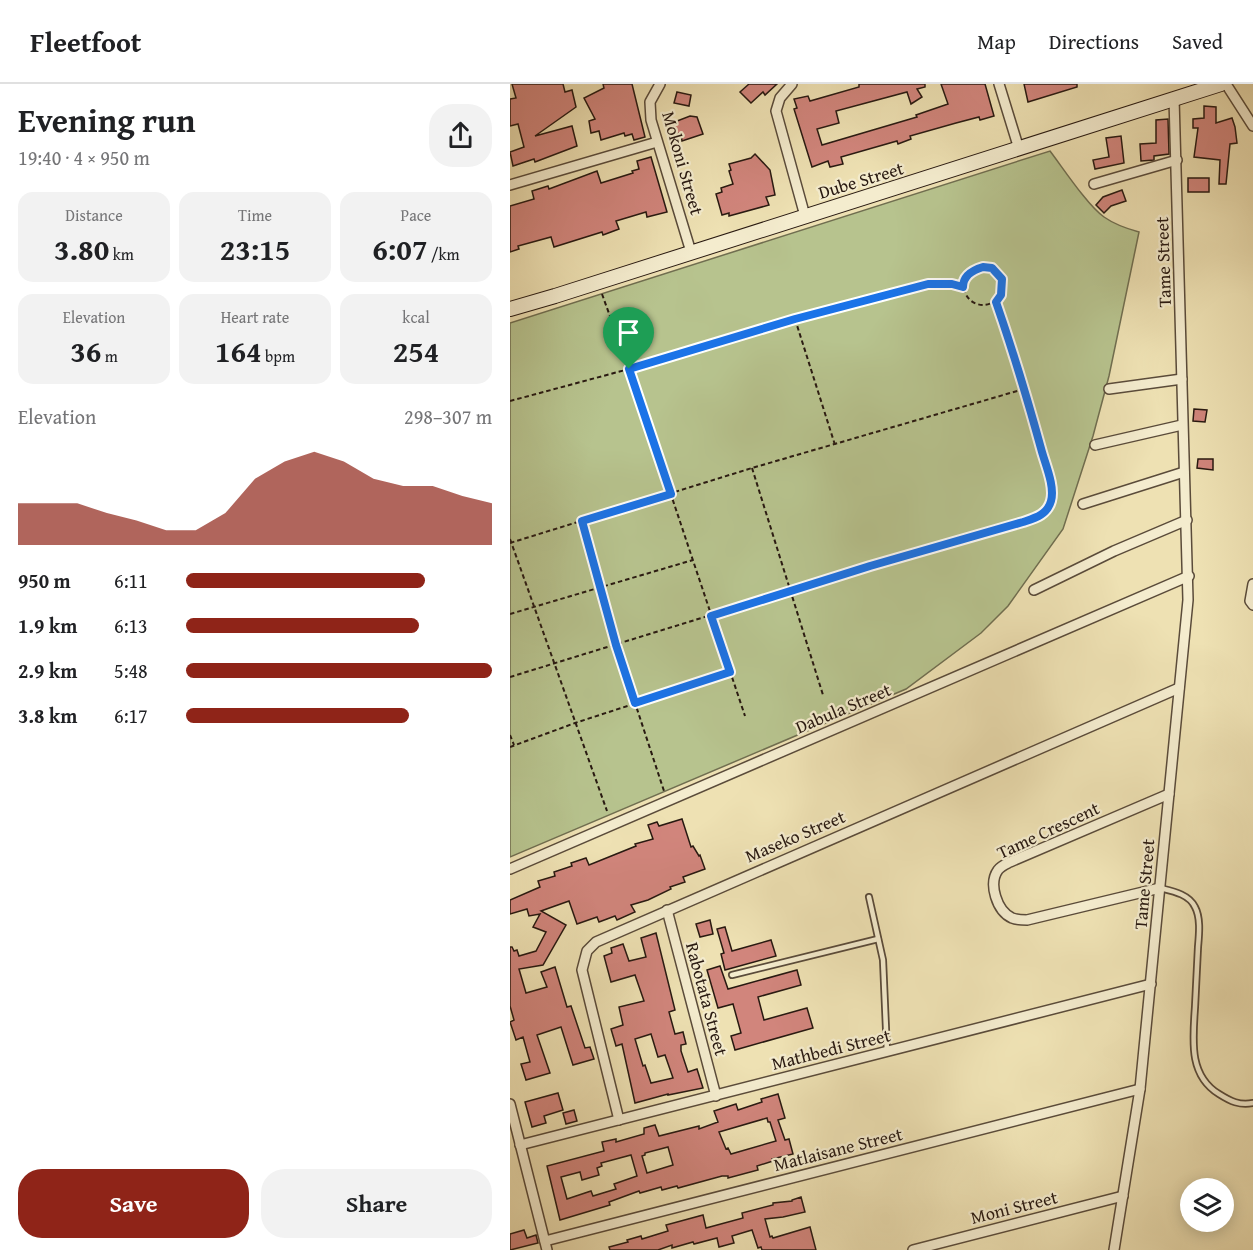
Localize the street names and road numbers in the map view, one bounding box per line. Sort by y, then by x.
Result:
street label: Mokoni Street [655,108,711,219]
street label: Dube Street [815,154,908,206]
street label: Tame Street [1148,216,1178,308]
street label: Dabula Street [791,675,896,740]
street label: Tame Crescent [992,794,1104,866]
street label: Maseko Street [741,803,850,869]
street label: Tame Street [1127,837,1161,930]
street label: Rabotata Street [679,939,735,1059]
street label: Mathbedi Street [769,1021,894,1077]
street label: Matlaisane Street [771,1120,906,1178]
street label: Moni Street [968,1183,1061,1231]

